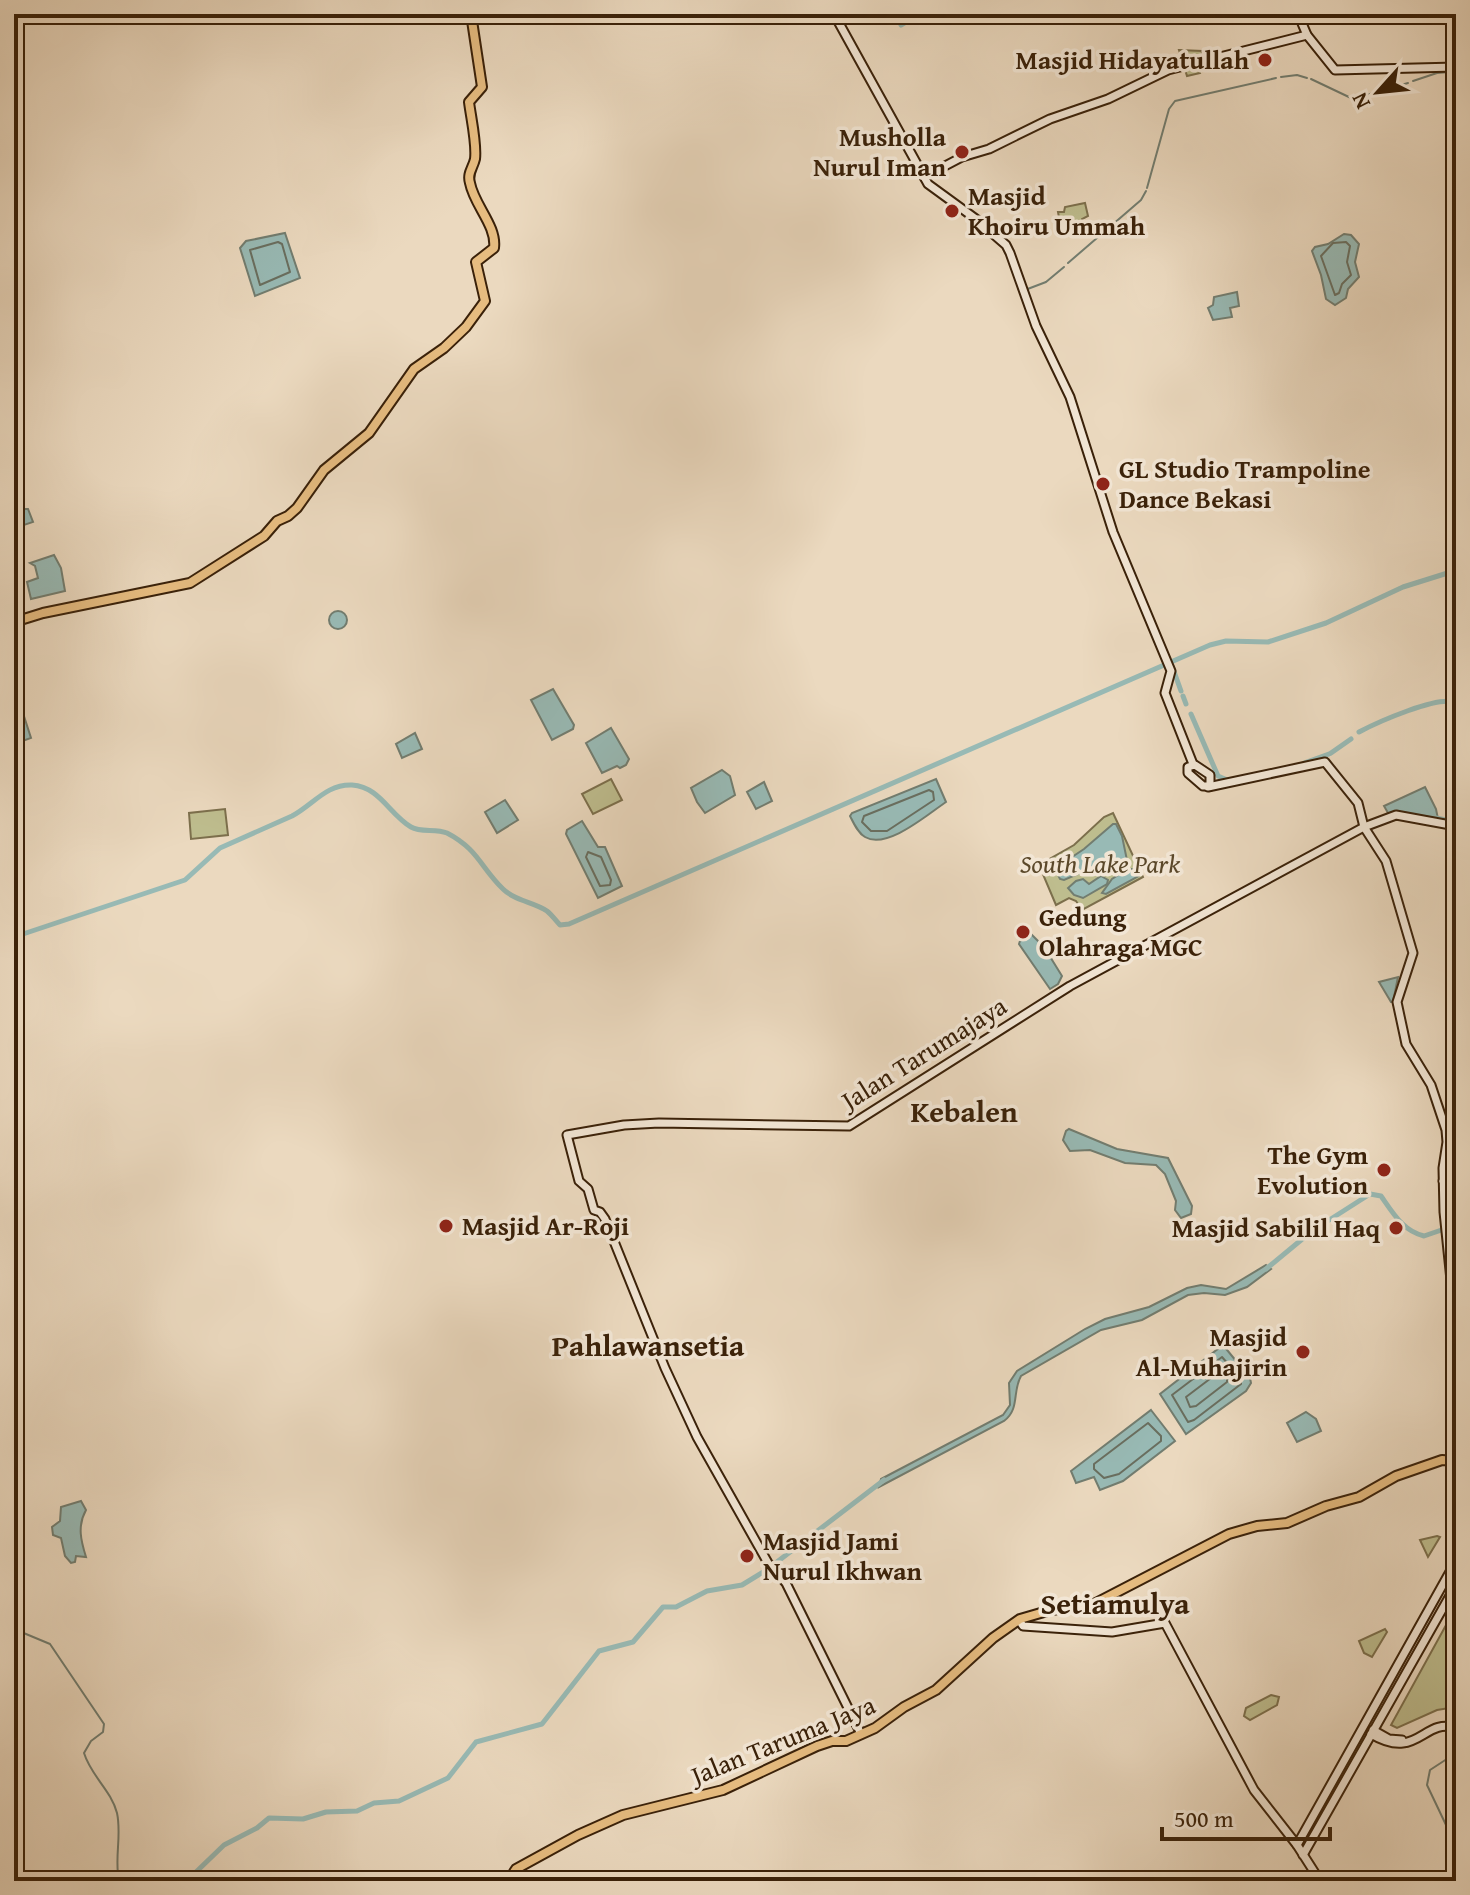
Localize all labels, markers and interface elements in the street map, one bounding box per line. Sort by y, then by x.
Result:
place label: Masjid Hidayatullah [1016,40,1250,79]
marker: Masjid Hidayatullah [1256,51,1274,69]
north arrow [1338,52,1418,132]
text: N [1342,87,1378,115]
place label: Musholla Nurul Iman [813,117,947,186]
marker: Musholla Nurul Iman [953,143,971,161]
place label: Masjid Khoiru Ummah [968,176,1146,245]
marker: Masjid Khoiru Ummah [943,202,961,220]
place label: GL Studio Trampoline Dance Bekasi [1119,449,1371,518]
marker: GL Studio Trampoline Dance Bekasi [1094,475,1112,493]
park label: South Lake Park [1020,844,1180,883]
place label: Gedung Olahraga MGC [1039,897,1203,966]
marker: Gedung Olahraga MGC [1014,923,1032,941]
street label: Jalan Tarumajaya [831,986,1015,1121]
district label: Kebalen [910,1089,1018,1133]
place label: The Gym Evolution [1257,1135,1369,1204]
marker: The Gym Evolution [1375,1161,1393,1179]
place label: Masjid Ar-Roji [462,1206,629,1245]
place label: Masjid Sabilil Haq [1172,1208,1380,1247]
marker: Masjid Ar-Roji [437,1217,455,1235]
marker: Masjid Sabilil Haq [1387,1219,1405,1237]
place label: Masjid Al-Muhajirin [1136,1317,1288,1386]
district label: Pahlawansetia [552,1323,745,1367]
marker: Masjid Al-Muhajirin [1294,1343,1312,1361]
place label: Masjid Jami Nurul Ikhwan [763,1521,923,1590]
marker: Masjid Jami Nurul Ikhwan [738,1547,756,1565]
district label: Setiamulya [1040,1581,1190,1625]
street label: Jalan Taruma Jaya [682,1685,881,1795]
scale bar [1162,1791,1330,1841]
text: 500 m [1174,1801,1234,1836]

